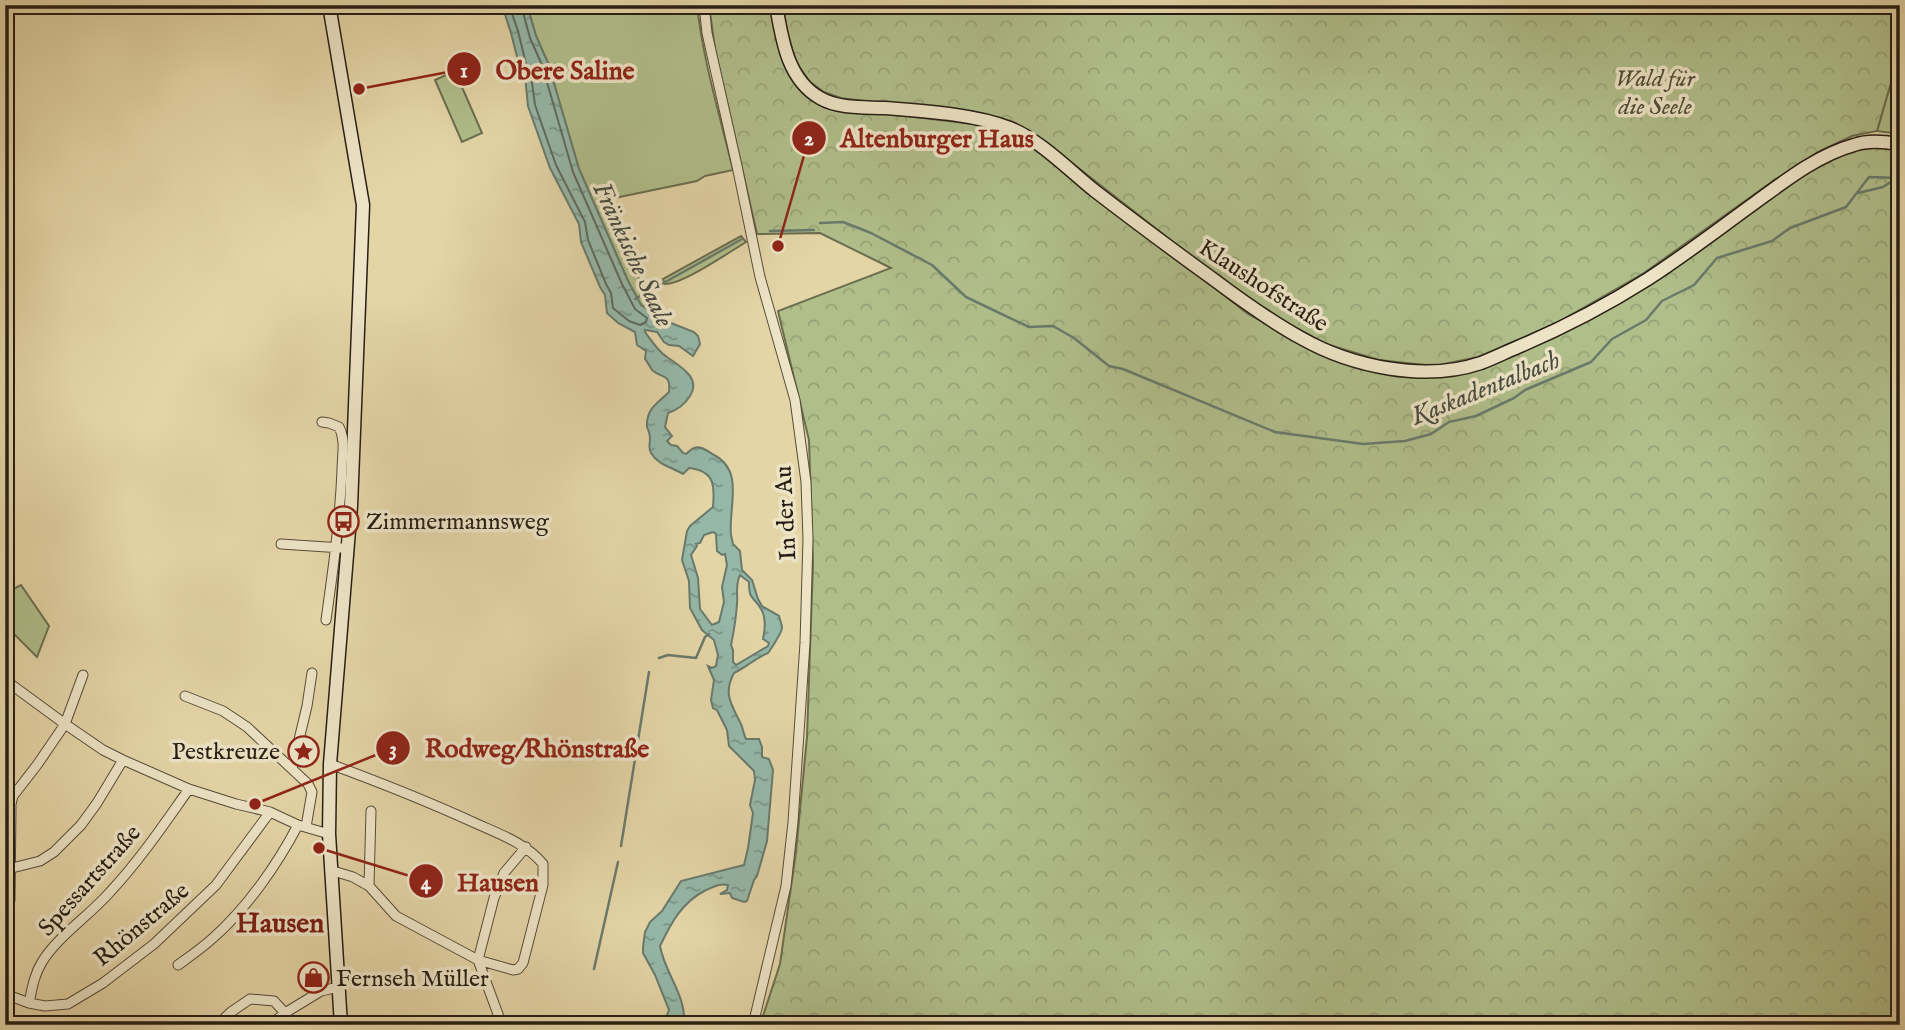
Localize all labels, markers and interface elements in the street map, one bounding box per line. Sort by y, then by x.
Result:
callout: Obere Saline [447,46,649,93]
text: Obere Saline [496,55,635,88]
text: 1 [460,58,468,85]
park label: Wald für die Seele [1615,64,1697,123]
callout: Altenburger Haus [792,114,1048,161]
text: Altenburger Haus [839,123,1034,156]
text: 2 [804,126,814,153]
water label: Fränkische Saale [585,177,681,333]
street label: Klaushofstraße [1192,233,1334,340]
water label: Kaskadentalbach [1405,344,1565,434]
street label: In der Au [769,465,804,561]
bus stop icon: Zimmermannsweg [326,504,360,538]
place label: Zimmermannsweg [366,507,550,538]
callout: Rodweg/Rhönstraße [376,724,663,771]
text: Rodweg/Rhönstraße [425,733,649,766]
place icon: Pestkreuze [286,734,320,768]
text: 3 [389,736,397,763]
place label: Pestkreuze [172,737,280,768]
street label: Spessartstraße [32,819,148,943]
callout: Hausen [408,858,553,905]
text: Hausen [457,867,539,900]
text: 4 [421,870,432,897]
street label: Rhönstraße [88,876,196,974]
district label: Hausen [236,907,324,942]
shop icon: Fernseh Müller [296,961,330,995]
place label: Fernseh Müller [336,964,489,995]

